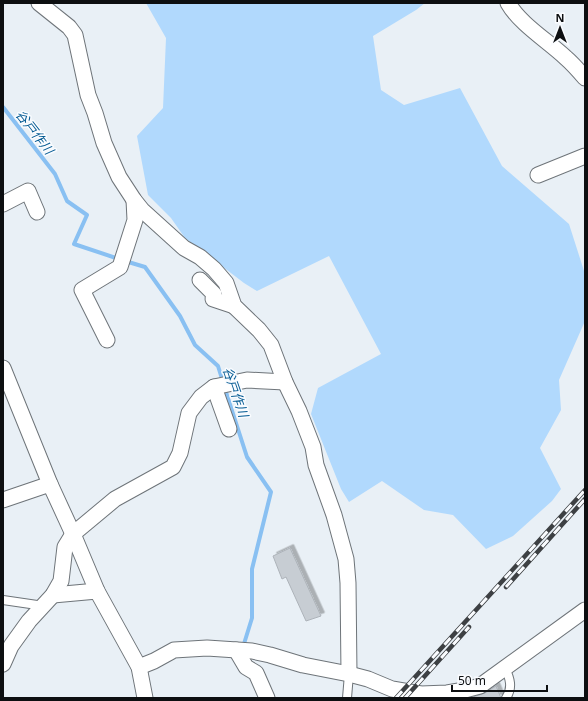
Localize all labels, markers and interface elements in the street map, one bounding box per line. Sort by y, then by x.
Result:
north arrow [540,8,580,48]
text: N [556,10,564,25]
water label: 谷戸作川 [12,106,59,160]
water label: 谷戸作川 [219,364,254,421]
scale bar [452,667,547,693]
text: 50 m [458,672,486,689]

